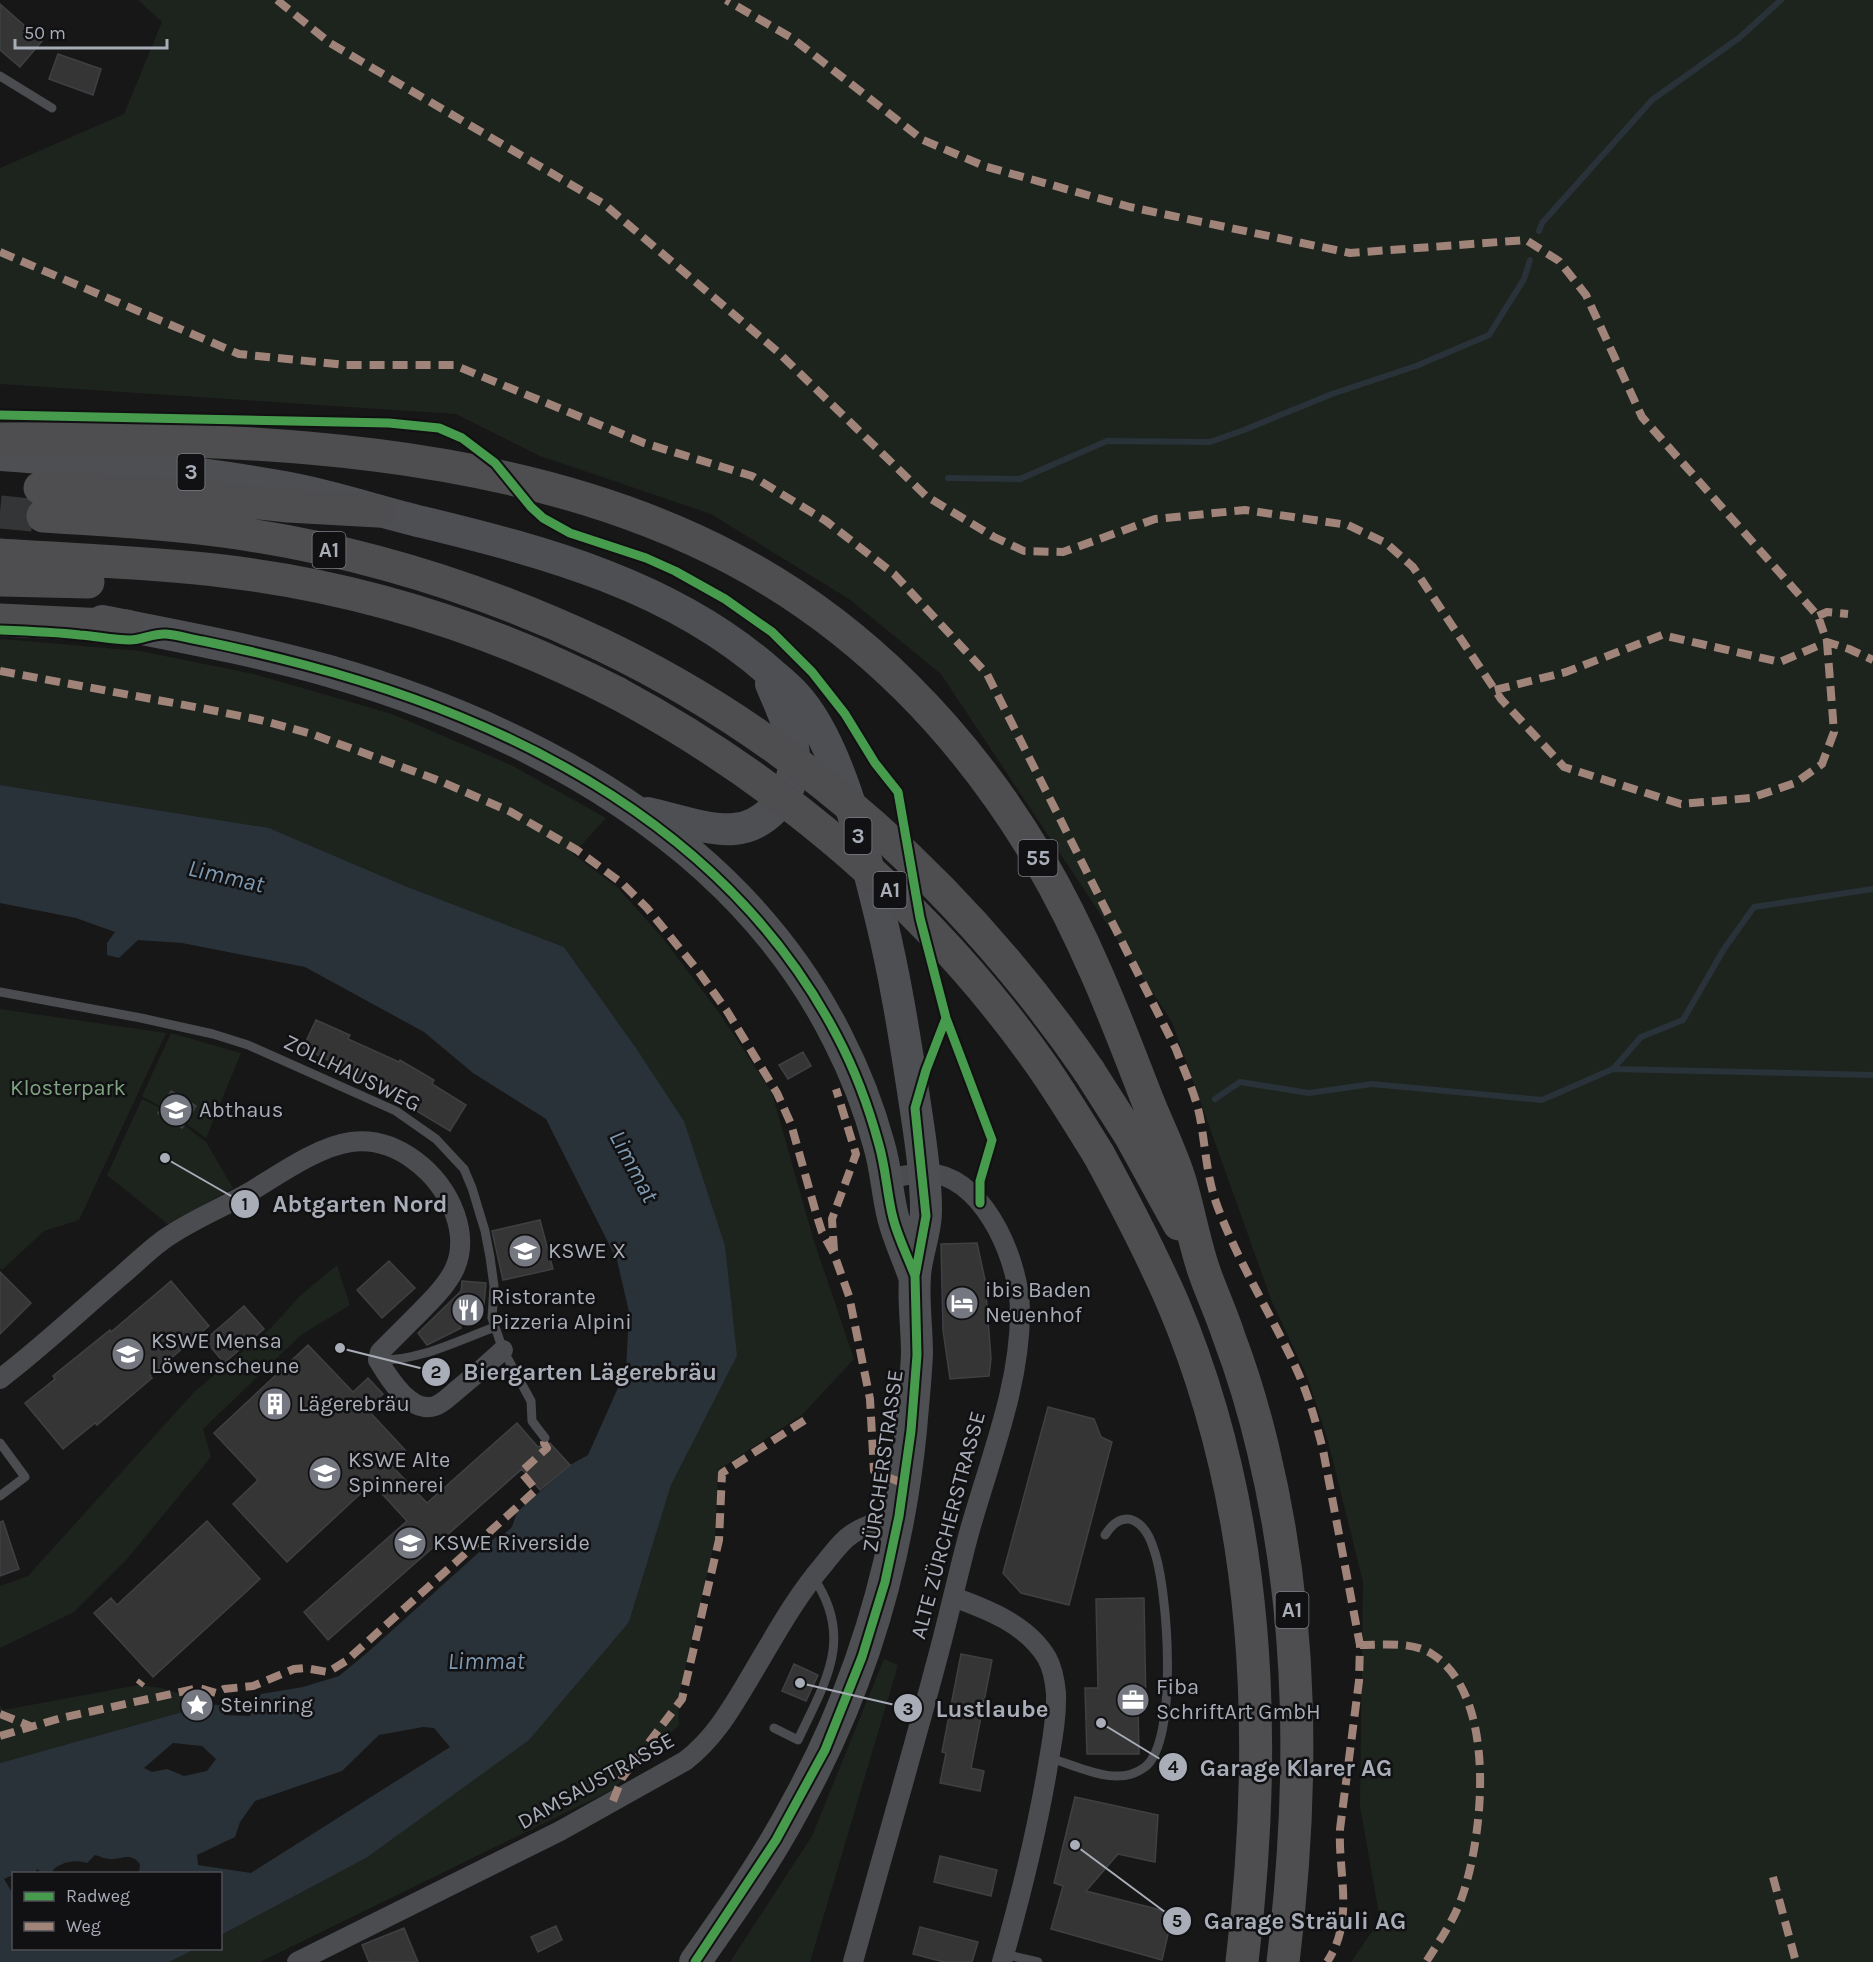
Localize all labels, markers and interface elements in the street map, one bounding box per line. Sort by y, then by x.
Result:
scale bar [15,12,166,50]
text: 50 m [24,22,66,44]
road number: 3 [178,454,204,490]
road number: A1 [312,532,346,568]
road number: 3 [844,818,872,854]
road number: 55 [1018,840,1058,876]
water label: Limmat [185,854,268,899]
road number: A1 [874,872,906,908]
street label: ZOLLHAUSWEG [279,1029,425,1117]
park label: Klosterpark [10,1075,126,1101]
school or university icon: Abthaus [158,1092,194,1128]
place label: Abthaus [199,1097,283,1123]
water label: Limmat [604,1125,665,1207]
callout: Abtgarten Nord [230,1183,459,1225]
text: Abtgarten Nord [273,1190,447,1218]
text: 1 [242,1193,248,1215]
school or university icon: KSWE X [507,1233,543,1269]
place label: KSWE X [548,1238,626,1264]
place label: ibis Baden Neuenhof [985,1277,1091,1328]
place label: Ristorante Pizzeria Alpini [491,1284,632,1335]
hotel icon: ibis Baden Neuenhof [944,1285,980,1321]
restaurant icon: Ristorante Pizzeria Alpini [450,1292,486,1328]
place label: KSWE Mensa Löwenscheune [151,1328,299,1379]
school or university icon: KSWE Mensa Löwenscheune [110,1336,146,1372]
callout: Biergarten Lägerebräu [421,1351,729,1393]
text: Biergarten Lägerebräu [463,1358,717,1386]
text: 2 [431,1361,441,1383]
street label: ZÜRCHERSTRASSE [857,1368,909,1554]
building icon: Lägerebräu [257,1386,293,1422]
place label: Lägerebräu [298,1391,410,1417]
street label: ALTE ZÜRCHERSTRASSE [905,1408,991,1642]
place label: KSWE Alte Spinnerei [348,1447,450,1498]
school or university icon: KSWE Alte Spinnerei [307,1455,343,1491]
school or university icon: KSWE Riverside [392,1525,428,1561]
place label: KSWE Riverside [433,1530,590,1556]
road number: A1 [1276,1592,1308,1628]
water label: Limmat [447,1647,525,1675]
place label: Fiba SchriftArt GmbH [1156,1674,1321,1725]
office icon: Fiba SchriftArt GmbH [1115,1682,1151,1718]
place icon: Steinring [179,1687,215,1723]
callout: Lustlaube [893,1687,1060,1729]
place label: Steinring [220,1692,313,1718]
text: Lustlaube [936,1695,1048,1723]
text: 3 [902,1698,914,1720]
street label: DAMSAUSTRASSE [513,1727,679,1835]
callout: Garage Klarer AG [1158,1746,1405,1788]
text: Garage Klarer AG [1200,1754,1392,1782]
text: 4 [1168,1756,1179,1778]
legend [12,1872,222,1950]
text: Radweg [66,1885,130,1907]
callout: Garage Sträuli AG [1162,1900,1418,1942]
text: Garage Sträuli AG [1204,1907,1406,1935]
text: 5 [1172,1910,1182,1932]
text: Weg [66,1915,101,1937]

